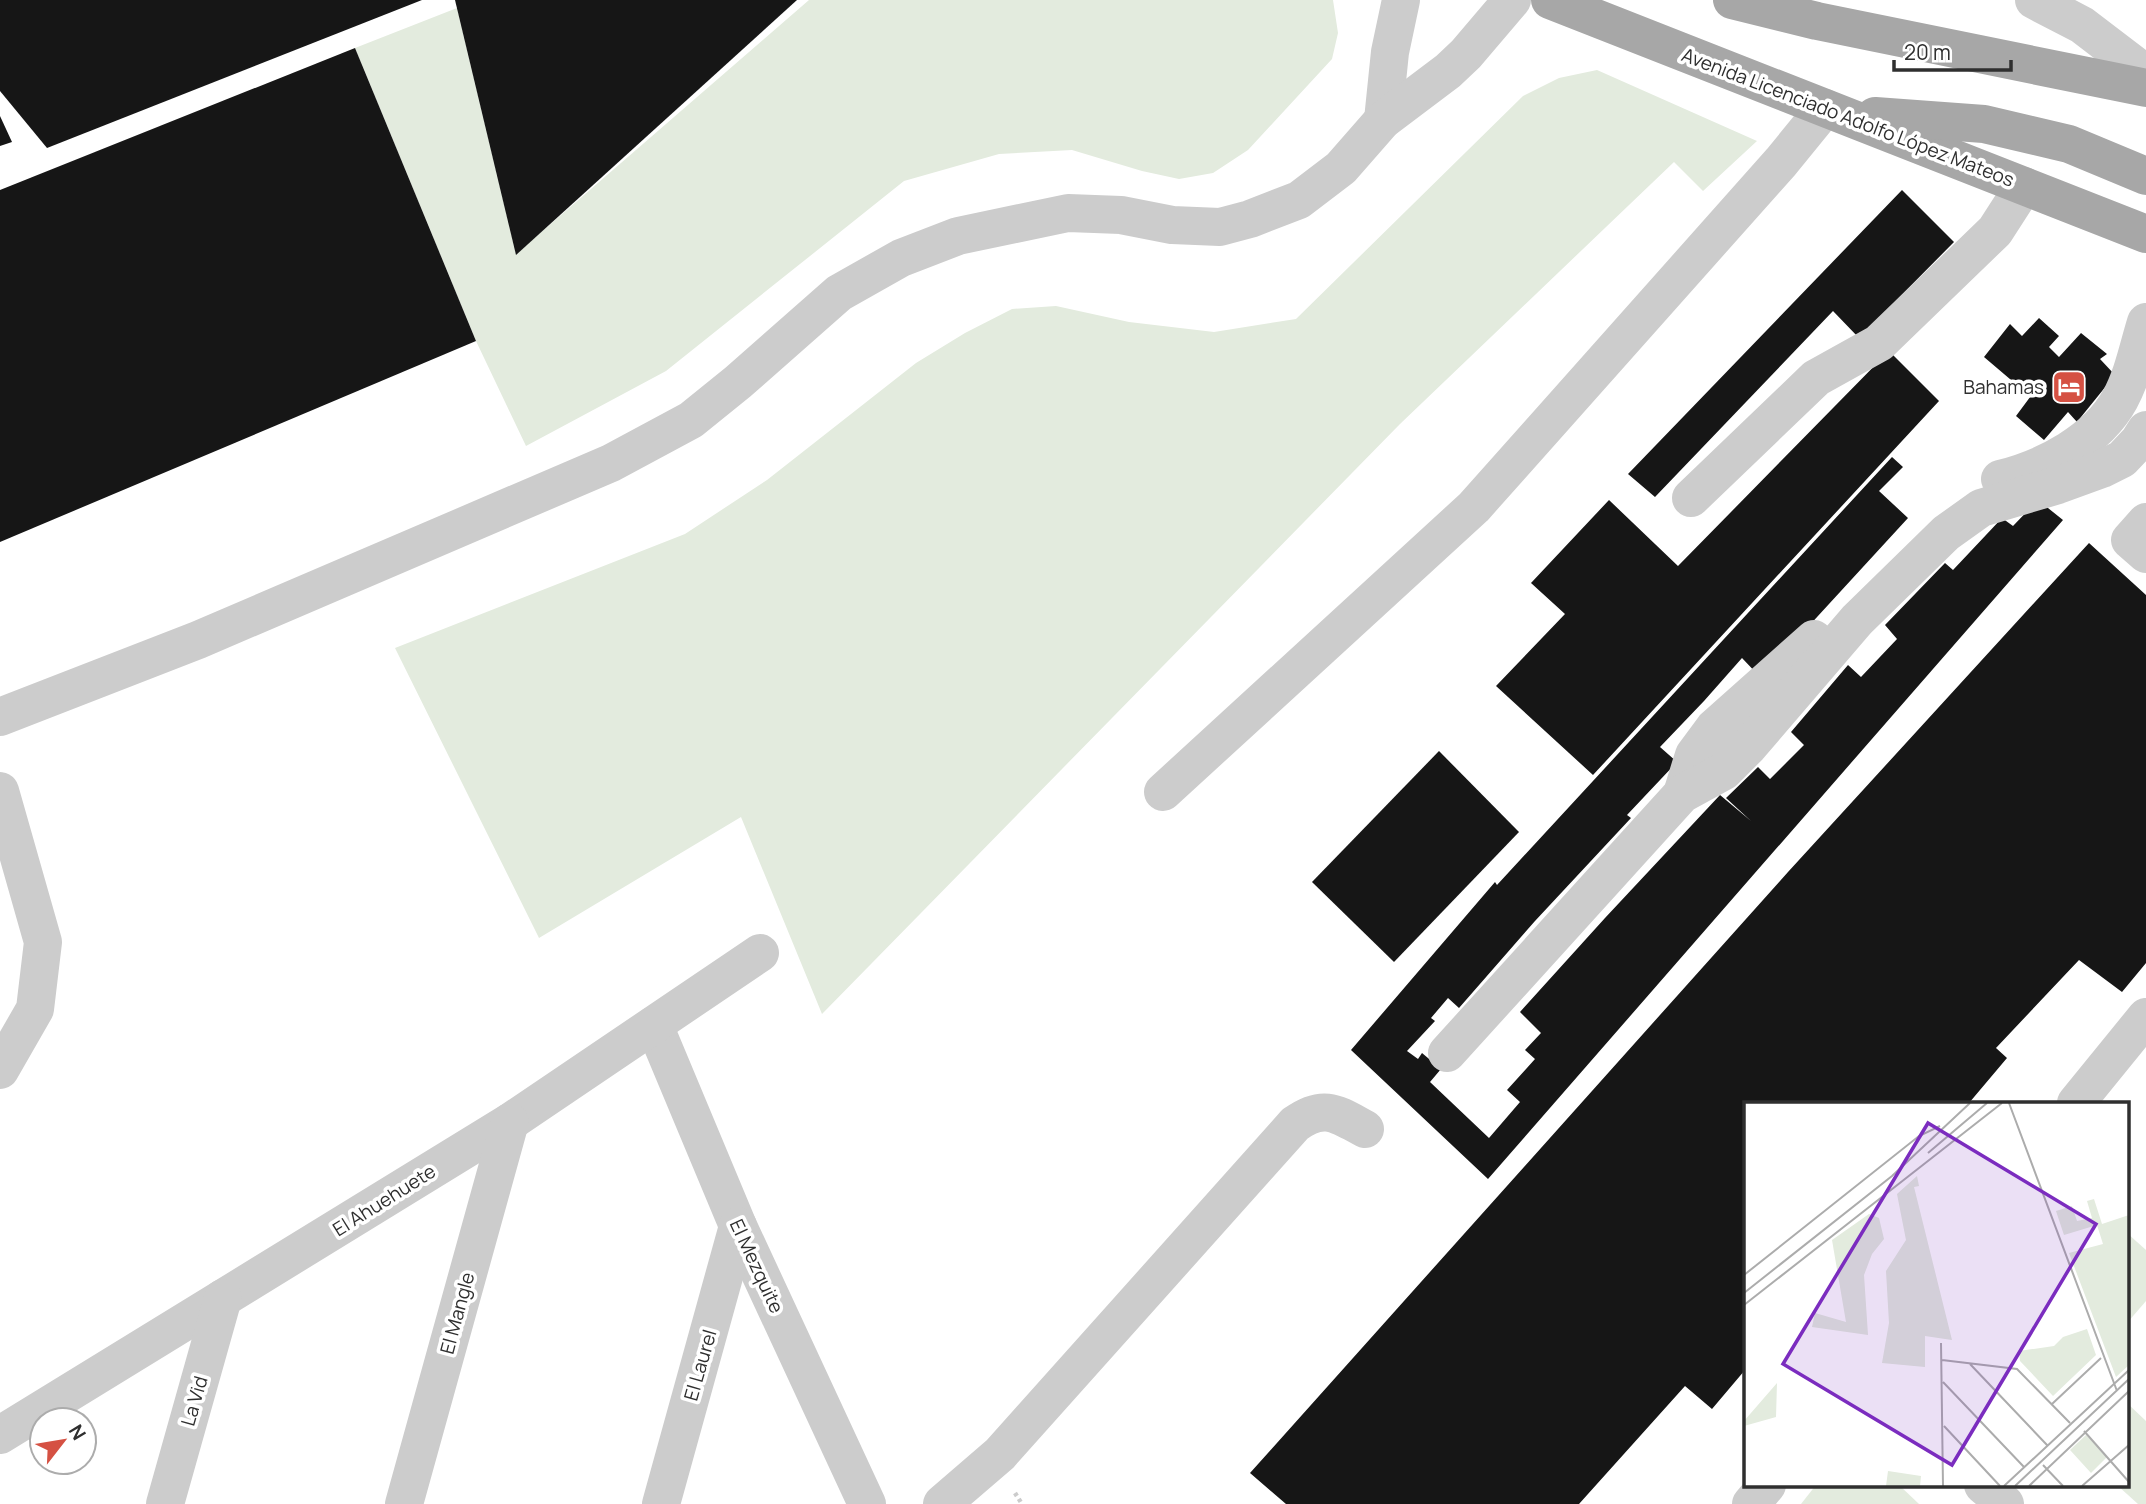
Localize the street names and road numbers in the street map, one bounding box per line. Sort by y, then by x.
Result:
street label: Avenida Licenciado Adolfo López Mateos [1678,41,2018,193]
street label: El Ahuehuete [328,1158,440,1242]
street label: El Mezquite [724,1215,790,1317]
street label: El Mangle [434,1269,480,1357]
street label: El Laurel [677,1326,723,1404]
street label: La Vid [174,1373,214,1429]

